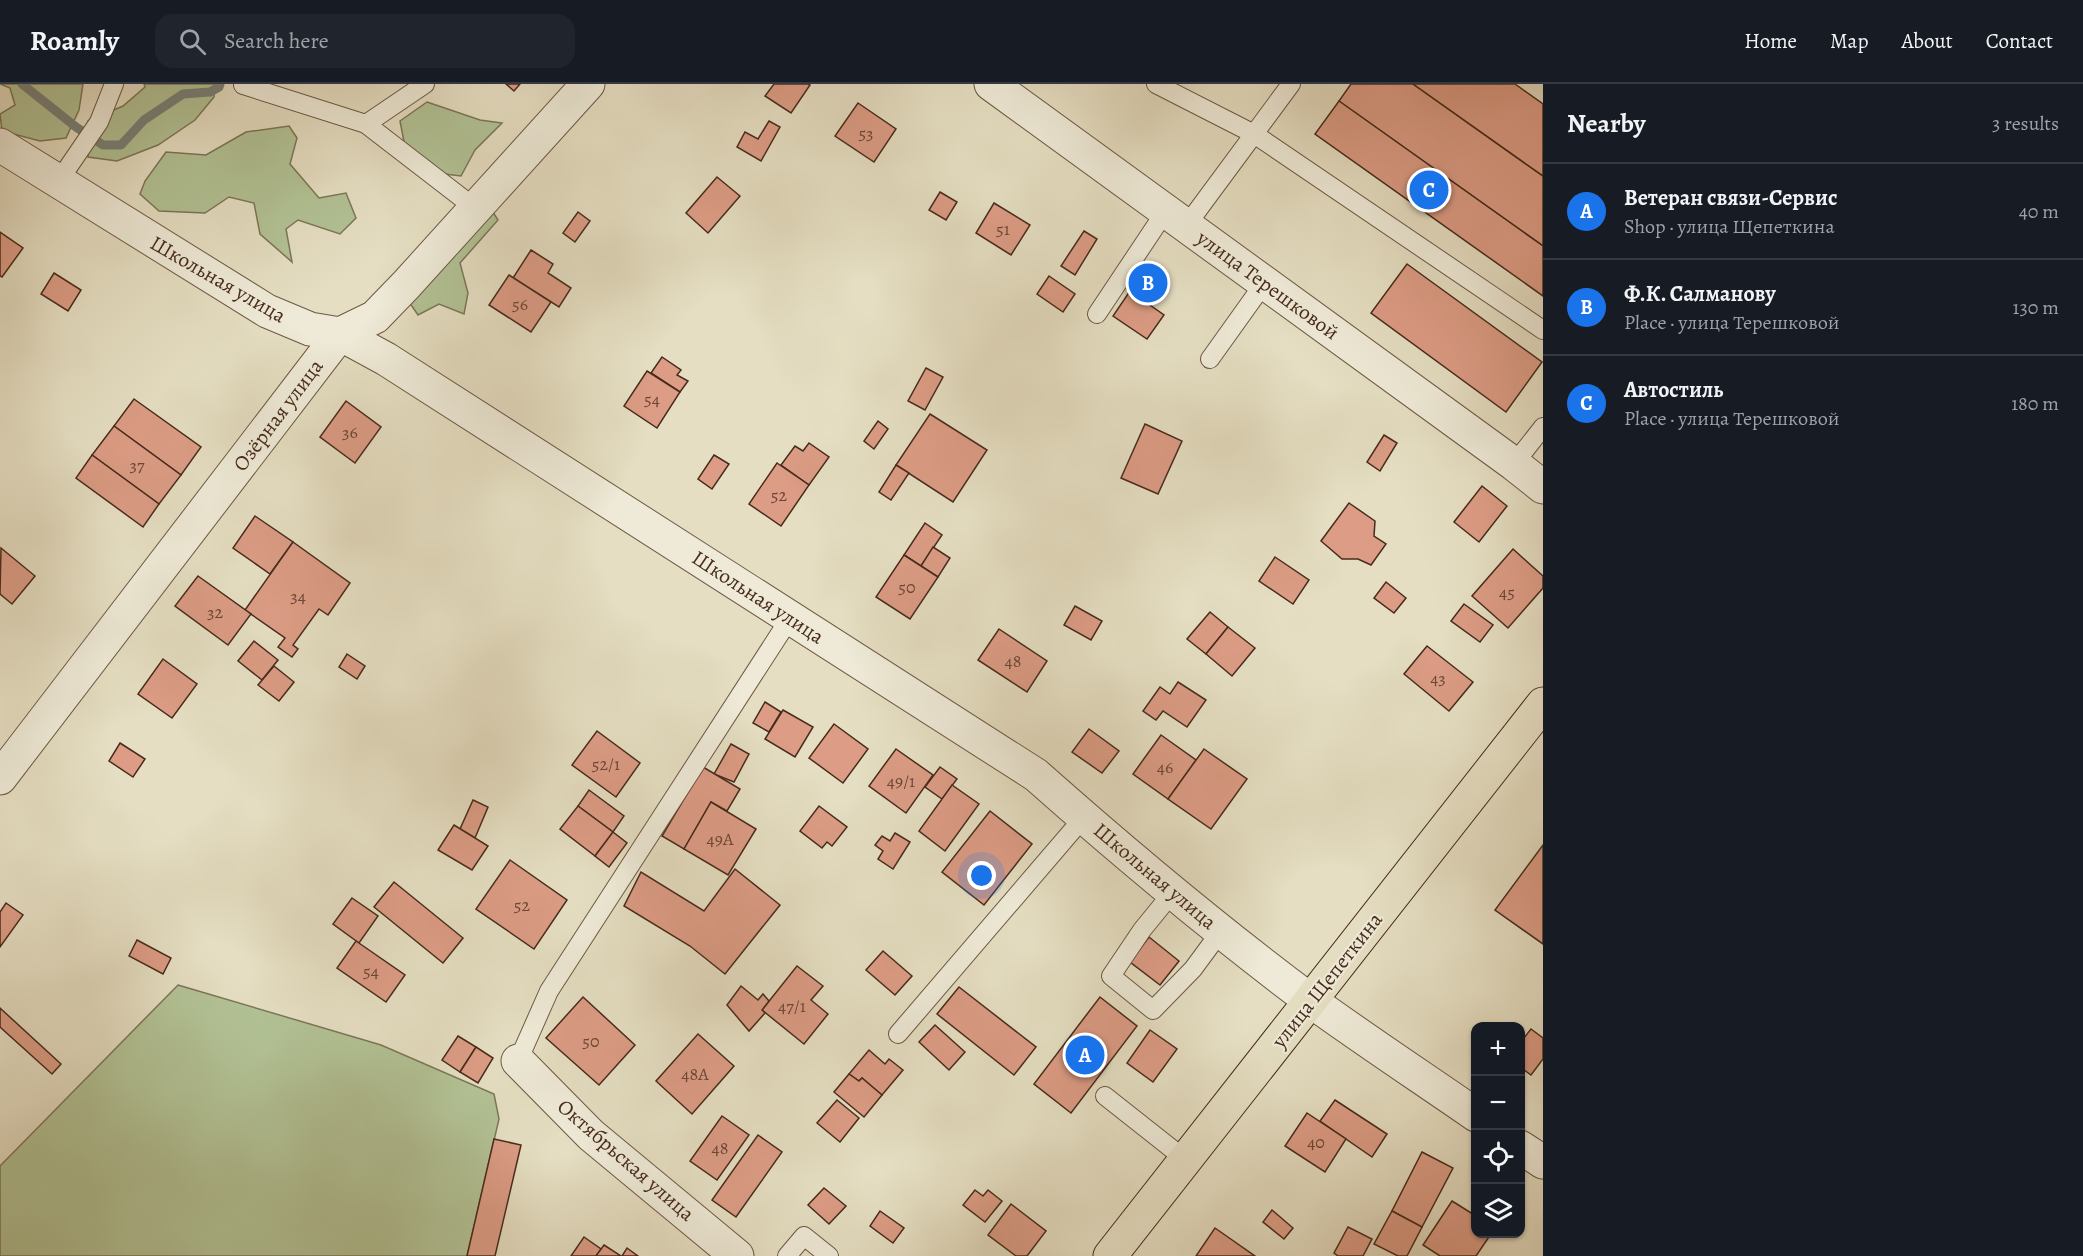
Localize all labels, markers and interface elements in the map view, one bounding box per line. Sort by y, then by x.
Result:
search box [155,14,575,68]
text: Roamly [30,22,119,60]
icon: search [176,25,209,58]
text: Search here [224,26,329,56]
text: Home [1744,27,1797,55]
text: Map [1830,27,1868,55]
text: About [1901,27,1953,55]
text: Contact [1986,27,2053,55]
text: Nearby [1567,106,1646,141]
text: 3 results [1992,110,2059,137]
house number: 53 [858,121,874,145]
pin: C [1410,168,1448,212]
text: Ветеран связи-Сервис [1624,183,1838,213]
text: A [1580,198,1593,225]
text: 40 m [2019,198,2059,225]
text: Shop · улица Щепеткина [1624,213,1835,240]
house number: 51 [996,217,1010,241]
street label: улица Терешковой [1190,223,1345,346]
street label: Школьная улица [145,229,291,329]
pin: B [1128,260,1168,306]
text: Ф.К. Салманову [1624,279,1776,309]
house number: 56 [512,292,528,316]
text: B [1580,294,1593,321]
text: 130 m [2013,294,2059,321]
text: Place · улица Терешковой [1624,309,1840,336]
street label: Озёрная улица [227,353,330,477]
text: Автостиль [1624,375,1723,405]
house number: 54 [644,387,660,411]
text: C [1580,390,1593,417]
text: 180 m [2011,390,2059,417]
text: Place · улица Терешковой [1624,405,1840,432]
house number: 36 [342,420,358,444]
house number: 37 [129,453,145,477]
house number: 52 [771,483,788,507]
street label: Школьная улица [686,544,830,650]
house number: 50 [898,575,916,599]
house number: 45 [1499,580,1515,604]
house number: 34 [290,584,306,608]
house number: 32 [207,600,223,624]
house number: 48 [1005,649,1021,673]
house number: 43 [1430,666,1446,690]
house number: 52/1 [592,752,620,776]
house number: 46 [1157,755,1173,779]
house number: 49/1 [887,769,915,793]
street label: Школьная улица [1088,816,1223,936]
house number: 49А [707,827,734,851]
your location [967,861,996,890]
house number: 52 [514,893,531,917]
street label: улица Щепеткина [1265,906,1389,1054]
house number: 54 [363,959,379,983]
house number: 47/1 [778,994,806,1018]
map controls [1471,1022,1525,1238]
button: + [1471,1022,1525,1076]
house number: 50 [582,1029,600,1053]
pin: A [1066,1032,1104,1078]
house number: 48А [681,1062,709,1086]
button: − [1471,1076,1525,1130]
street label: Октябрьская улица [551,1093,701,1228]
house number: 40 [1307,1130,1325,1154]
button: locate [1471,1130,1525,1184]
house number: 48 [712,1136,728,1160]
button: layers [1471,1184,1525,1238]

